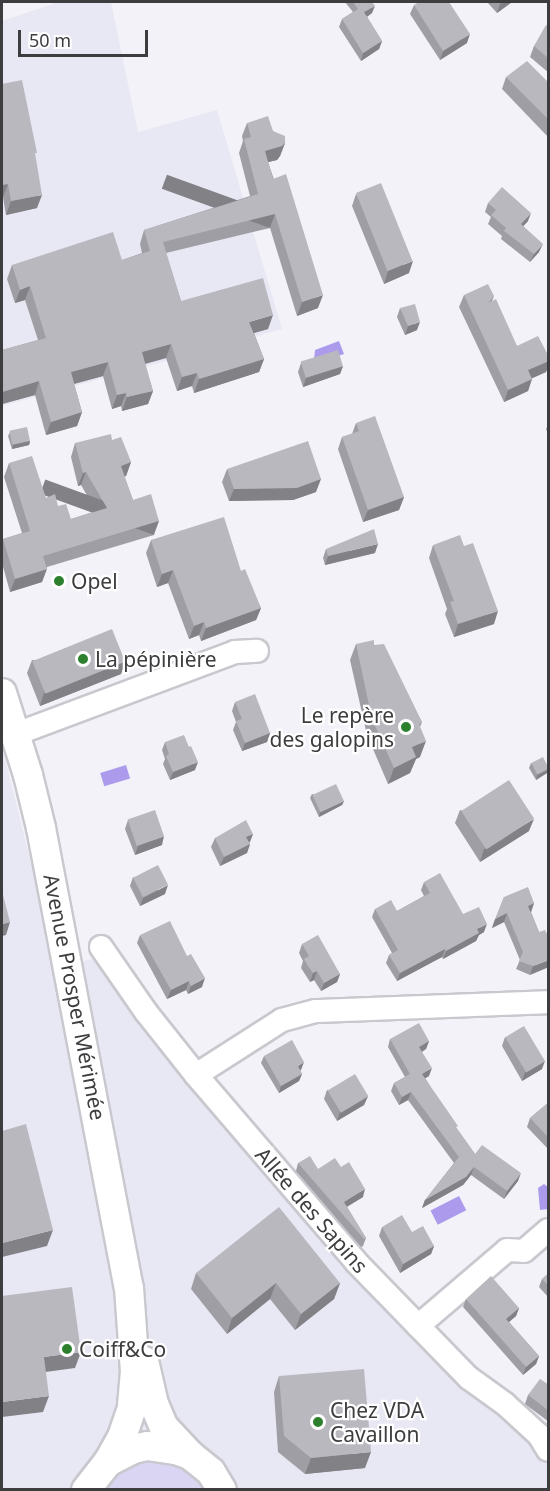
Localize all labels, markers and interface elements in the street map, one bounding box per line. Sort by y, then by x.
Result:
scale bar [21,18,152,56]
text: 50 m [29,28,71,52]
place label: Opel [71,568,118,594]
marker: Opel [52,574,66,588]
place label: La pépinière [95,646,217,672]
marker: La pépinière [76,652,90,666]
place label: Le repère des galopins [270,702,394,752]
marker: Le repère des galopins [399,720,413,734]
street label: Avenue Prosper Mérimée [39,872,111,1122]
street label: Allée des Sapins [251,1142,373,1278]
place label: Coiff&Co [79,1336,166,1362]
marker: Coiff&Co [60,1342,74,1356]
place label: Chez VDA Cavaillon [330,1397,424,1447]
marker: Chez VDA Cavaillon [311,1415,325,1429]

